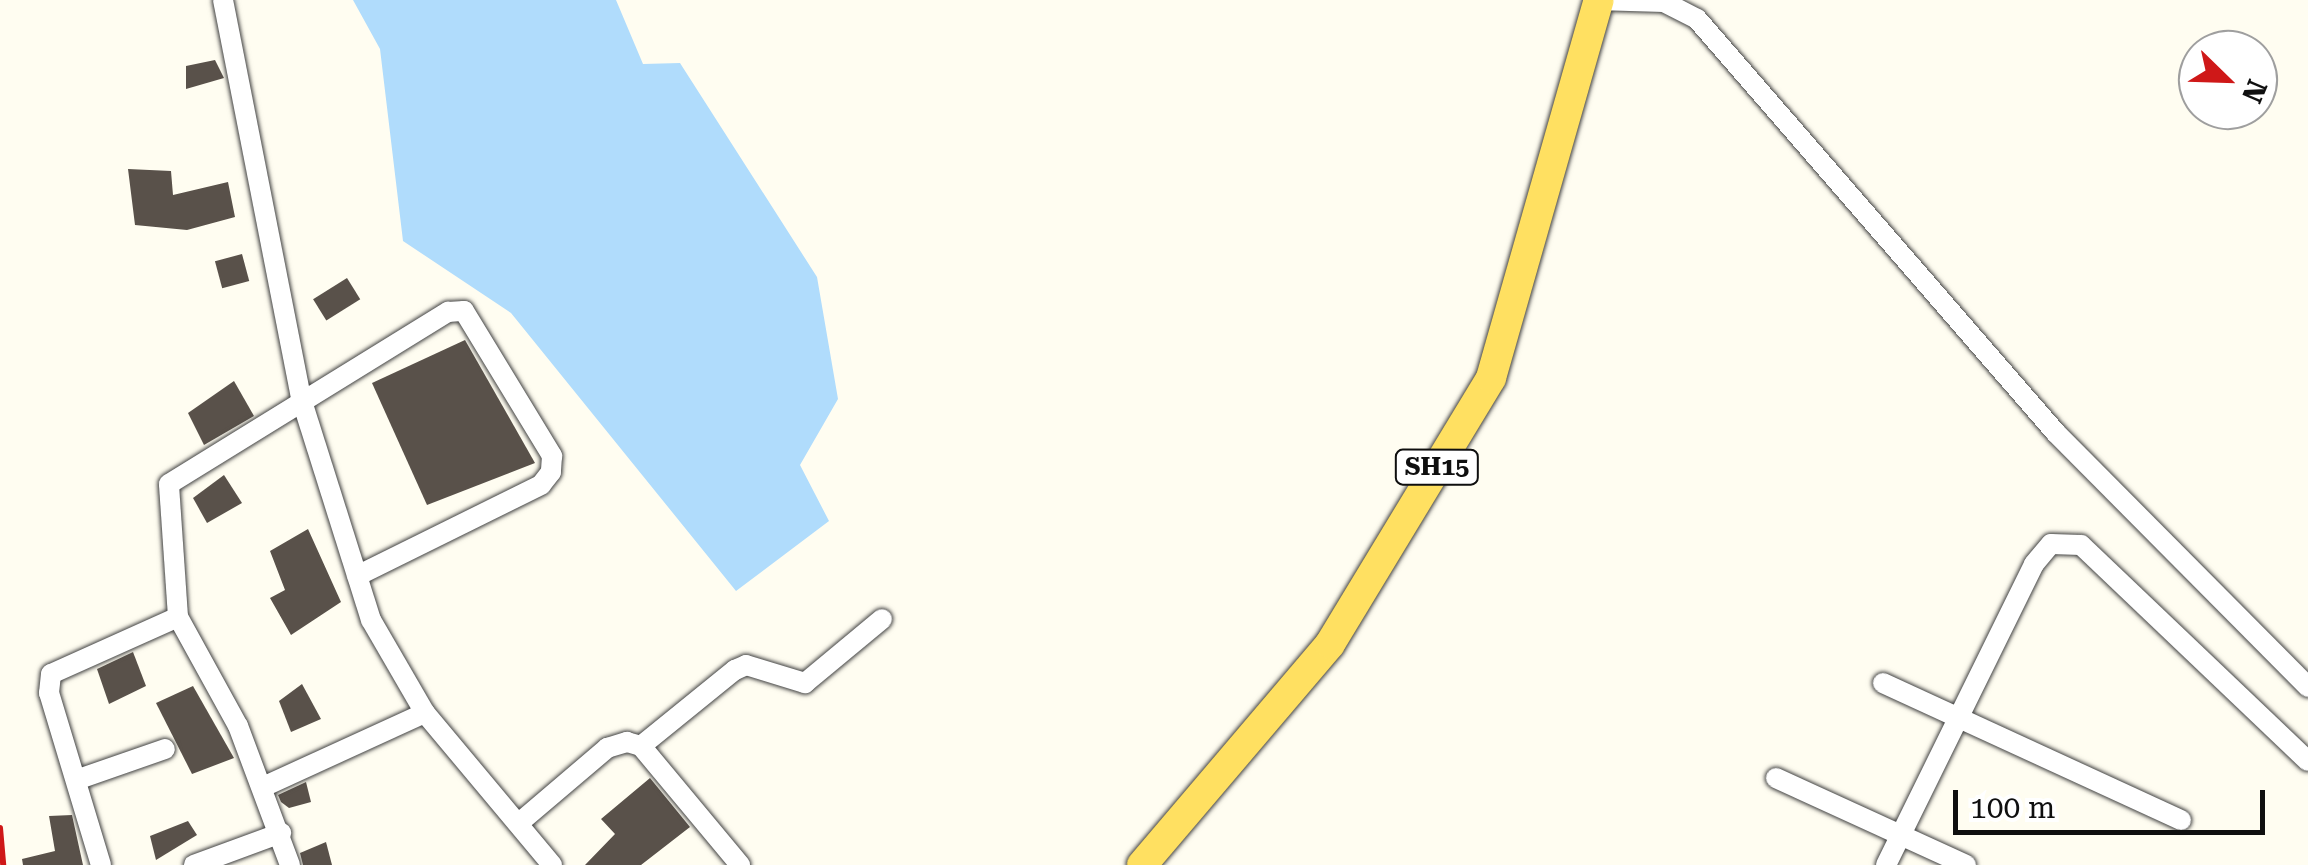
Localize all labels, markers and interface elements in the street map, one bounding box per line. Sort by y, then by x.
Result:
north arrow [2178,30,2278,130]
text: N [2235,75,2274,108]
road number: SH15 [1394,447,1480,487]
scale bar [1958,770,2270,832]
text: 100 m [1970,790,2055,825]

